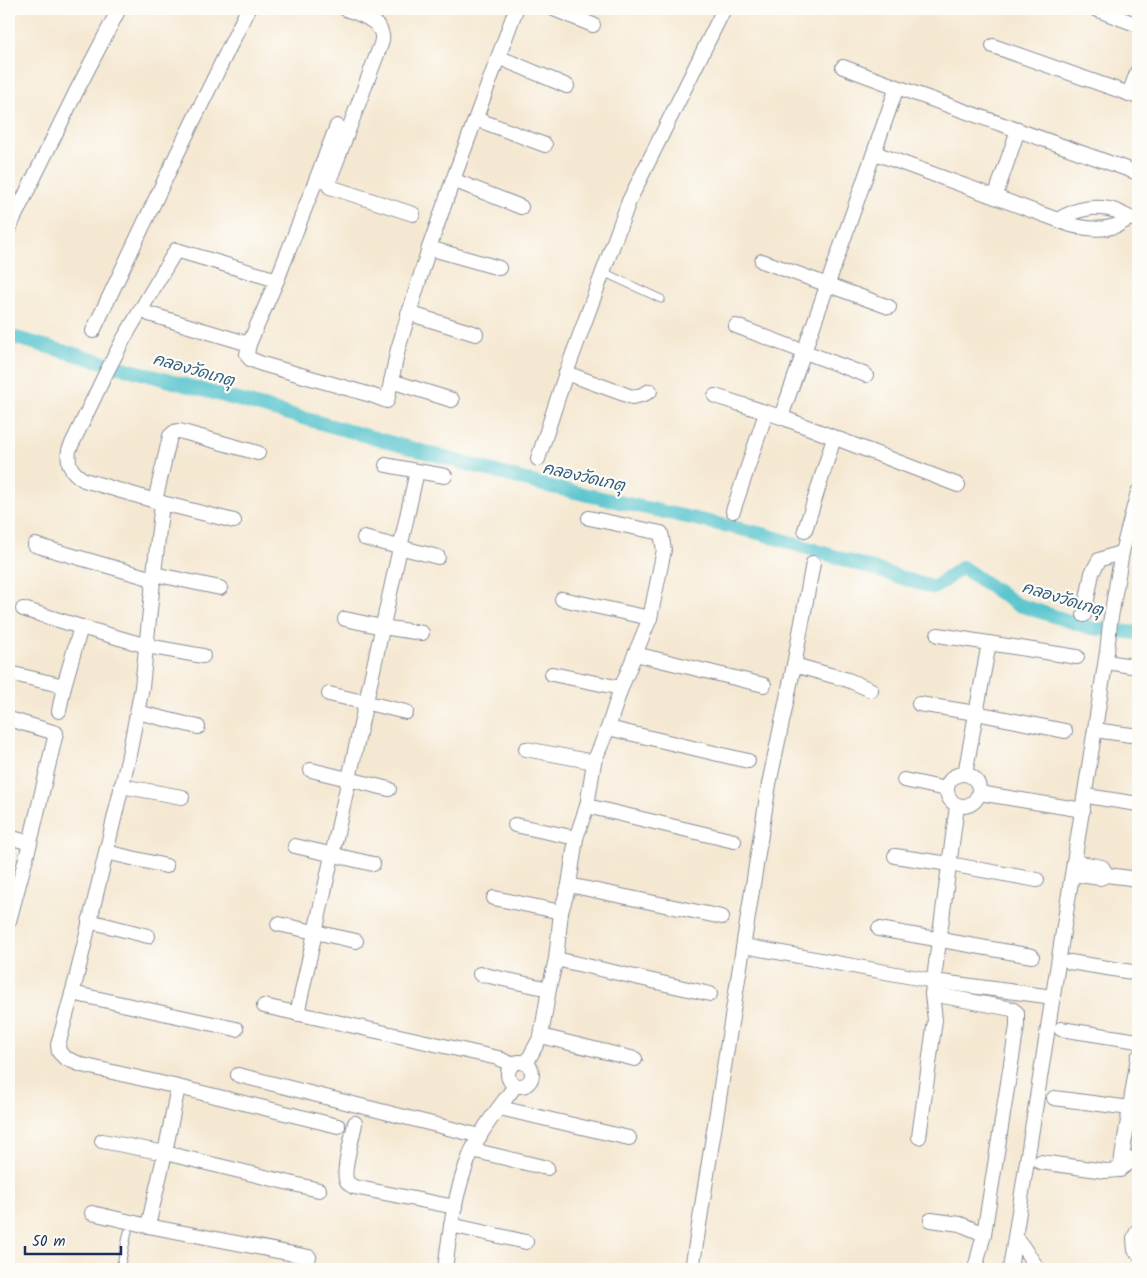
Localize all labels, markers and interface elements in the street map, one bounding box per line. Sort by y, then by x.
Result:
water label: คลองวัดเกตุ [150,347,238,394]
water label: คลองวัดเกตุ [540,456,628,499]
water label: คลองวัดเกตุ [1019,575,1107,624]
scale bar [25,1223,121,1255]
text: 50 m [32,1230,66,1254]

